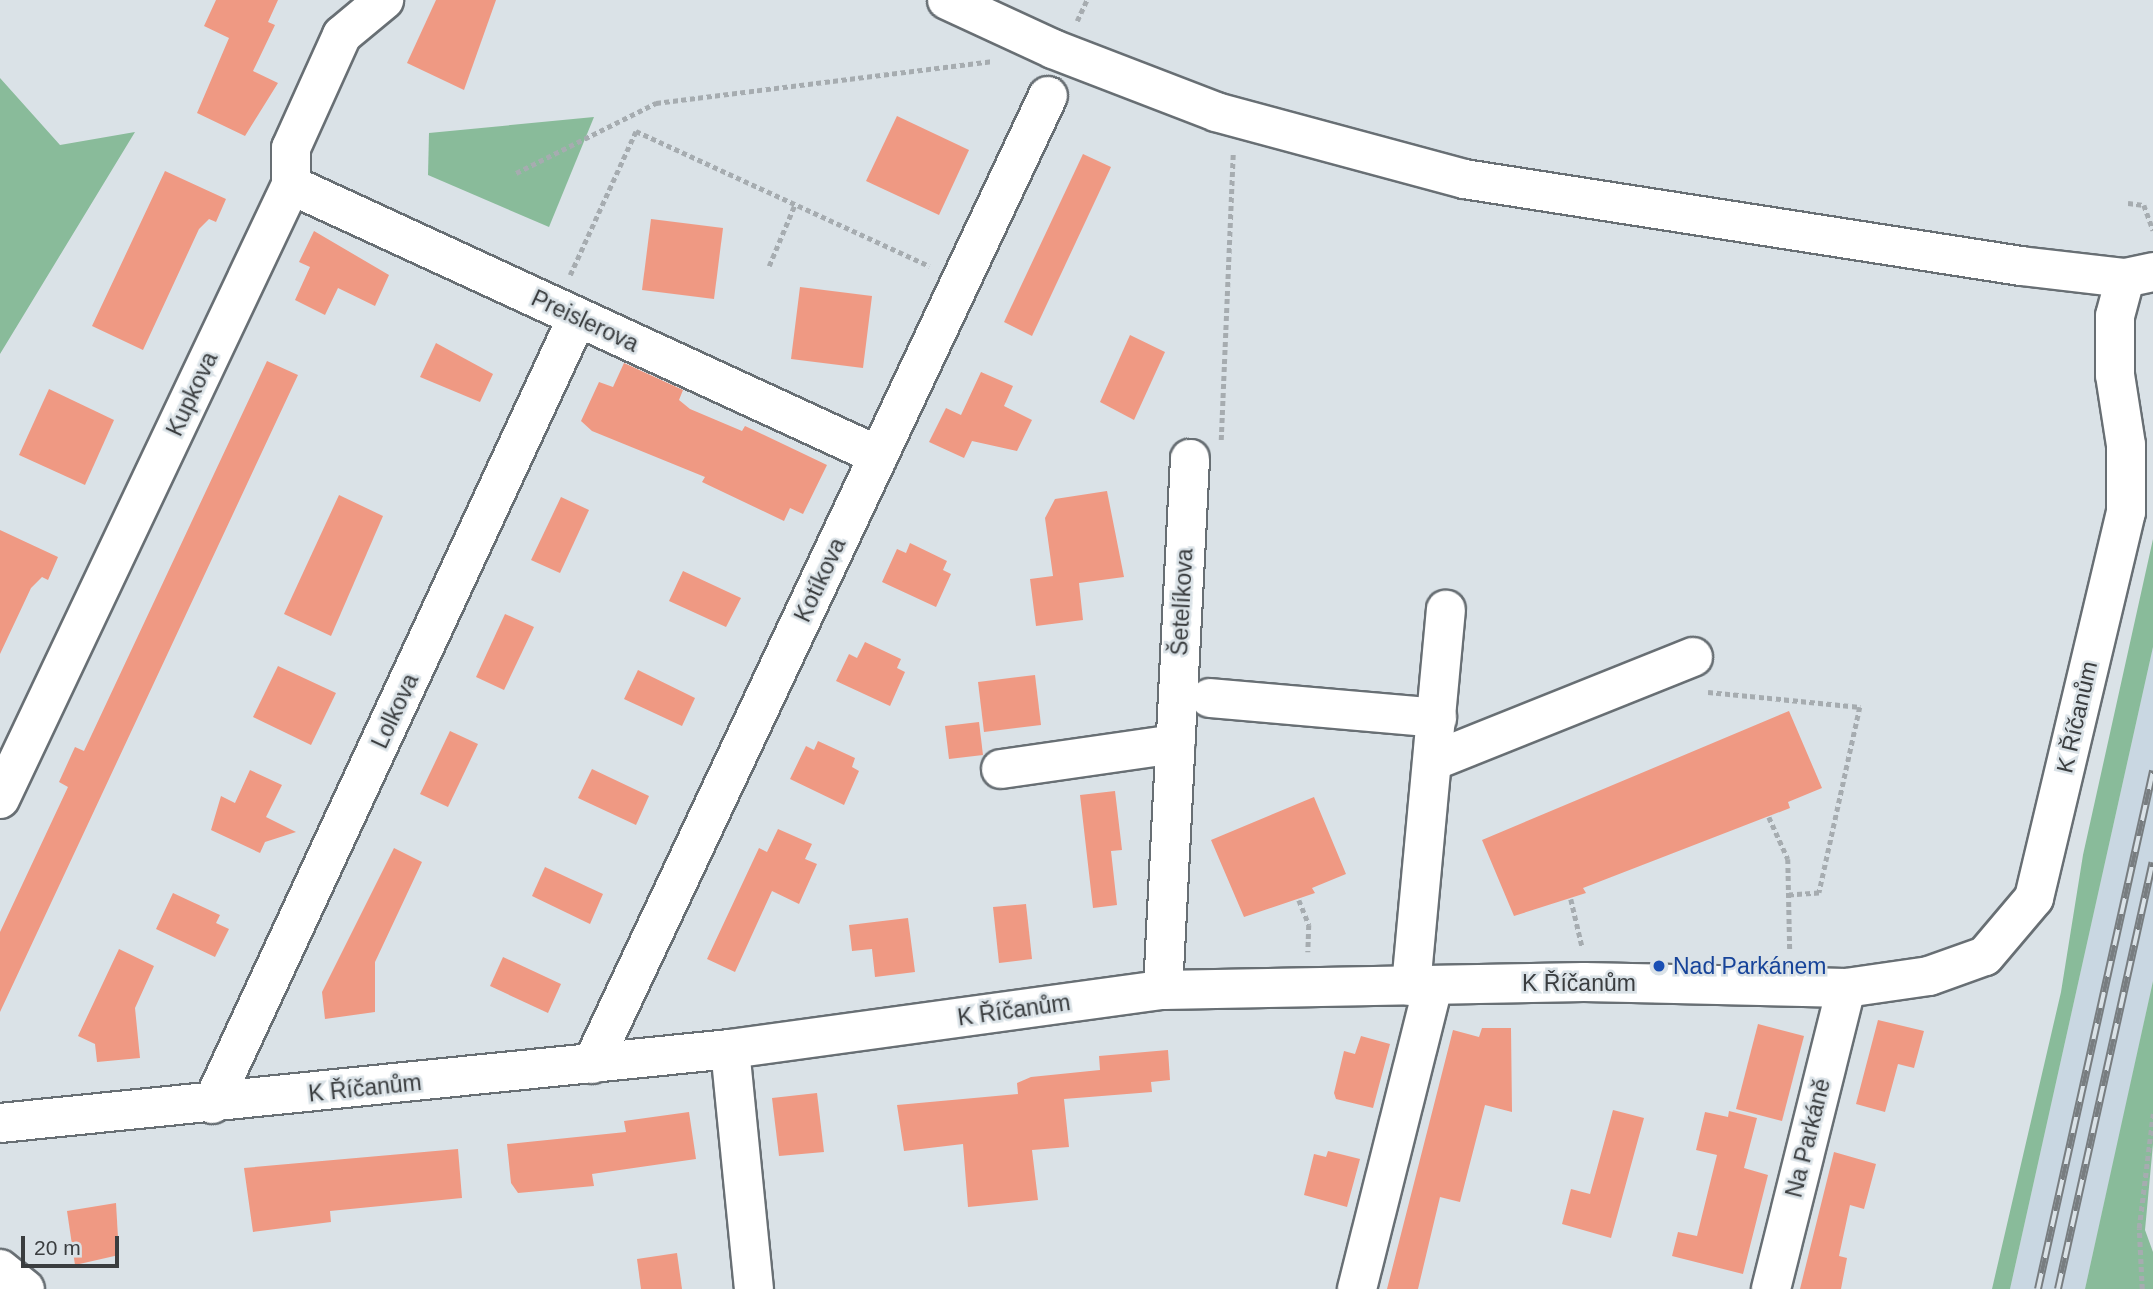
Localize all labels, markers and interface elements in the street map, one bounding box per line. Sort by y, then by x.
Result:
street label: Preislerova [527,284,643,358]
street label: Kupkova [161,348,223,440]
street label: Kotíkova [789,534,851,626]
street label: Šetelíkova [1165,548,1199,656]
street label: K Říčanům [2051,658,2103,776]
street label: Lolkova [366,669,424,753]
place label: Nad Parkánem [1673,952,1826,980]
marker: Nad Parkánem [1651,958,1667,974]
street label: K Říčanům [1522,969,1636,997]
street label: K Říčanům [956,988,1072,1032]
street label: K Říčanům [307,1068,423,1108]
street label: Na Parkáně [1780,1076,1836,1200]
scale bar [24,1222,122,1266]
text: 20 m [34,1236,81,1259]

